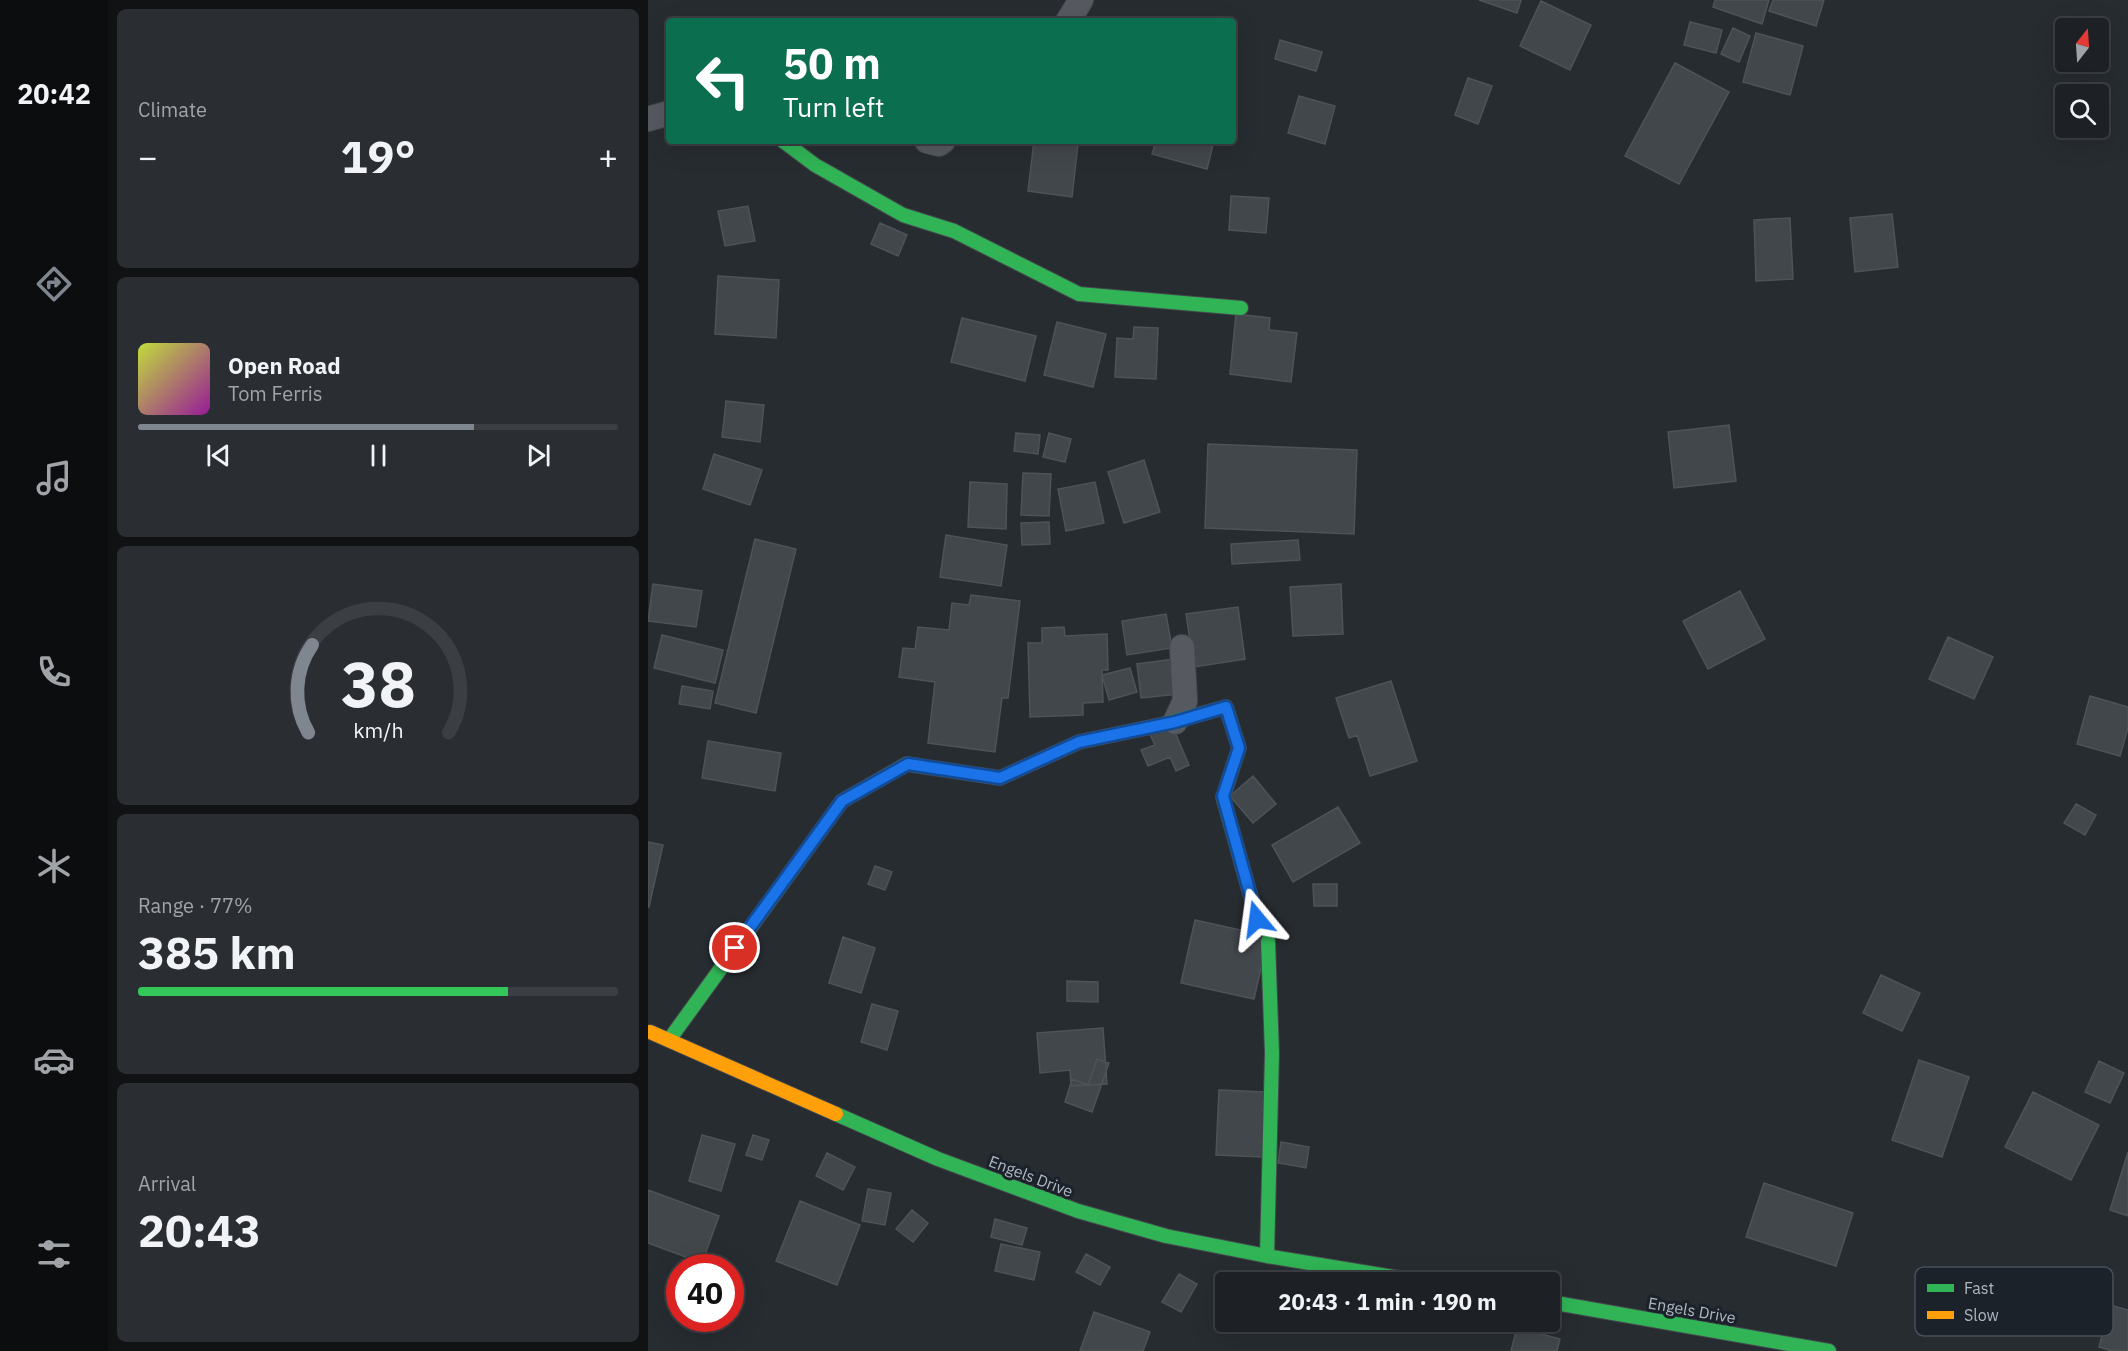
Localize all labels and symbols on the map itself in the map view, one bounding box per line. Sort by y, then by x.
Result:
north arrow [2055,18,2109,72]
position arrow [1225,887,1289,951]
pin [709,922,760,973]
street label: Engels Drive [986,1151,1076,1201]
speed limit sign: 40 [666,1254,744,1332]
legend [1915,1267,2113,1336]
text: Fast [1964,1278,1994,1298]
street label: Engels Drive [1647,1292,1738,1328]
text: Slow [1964,1305,1999,1325]

